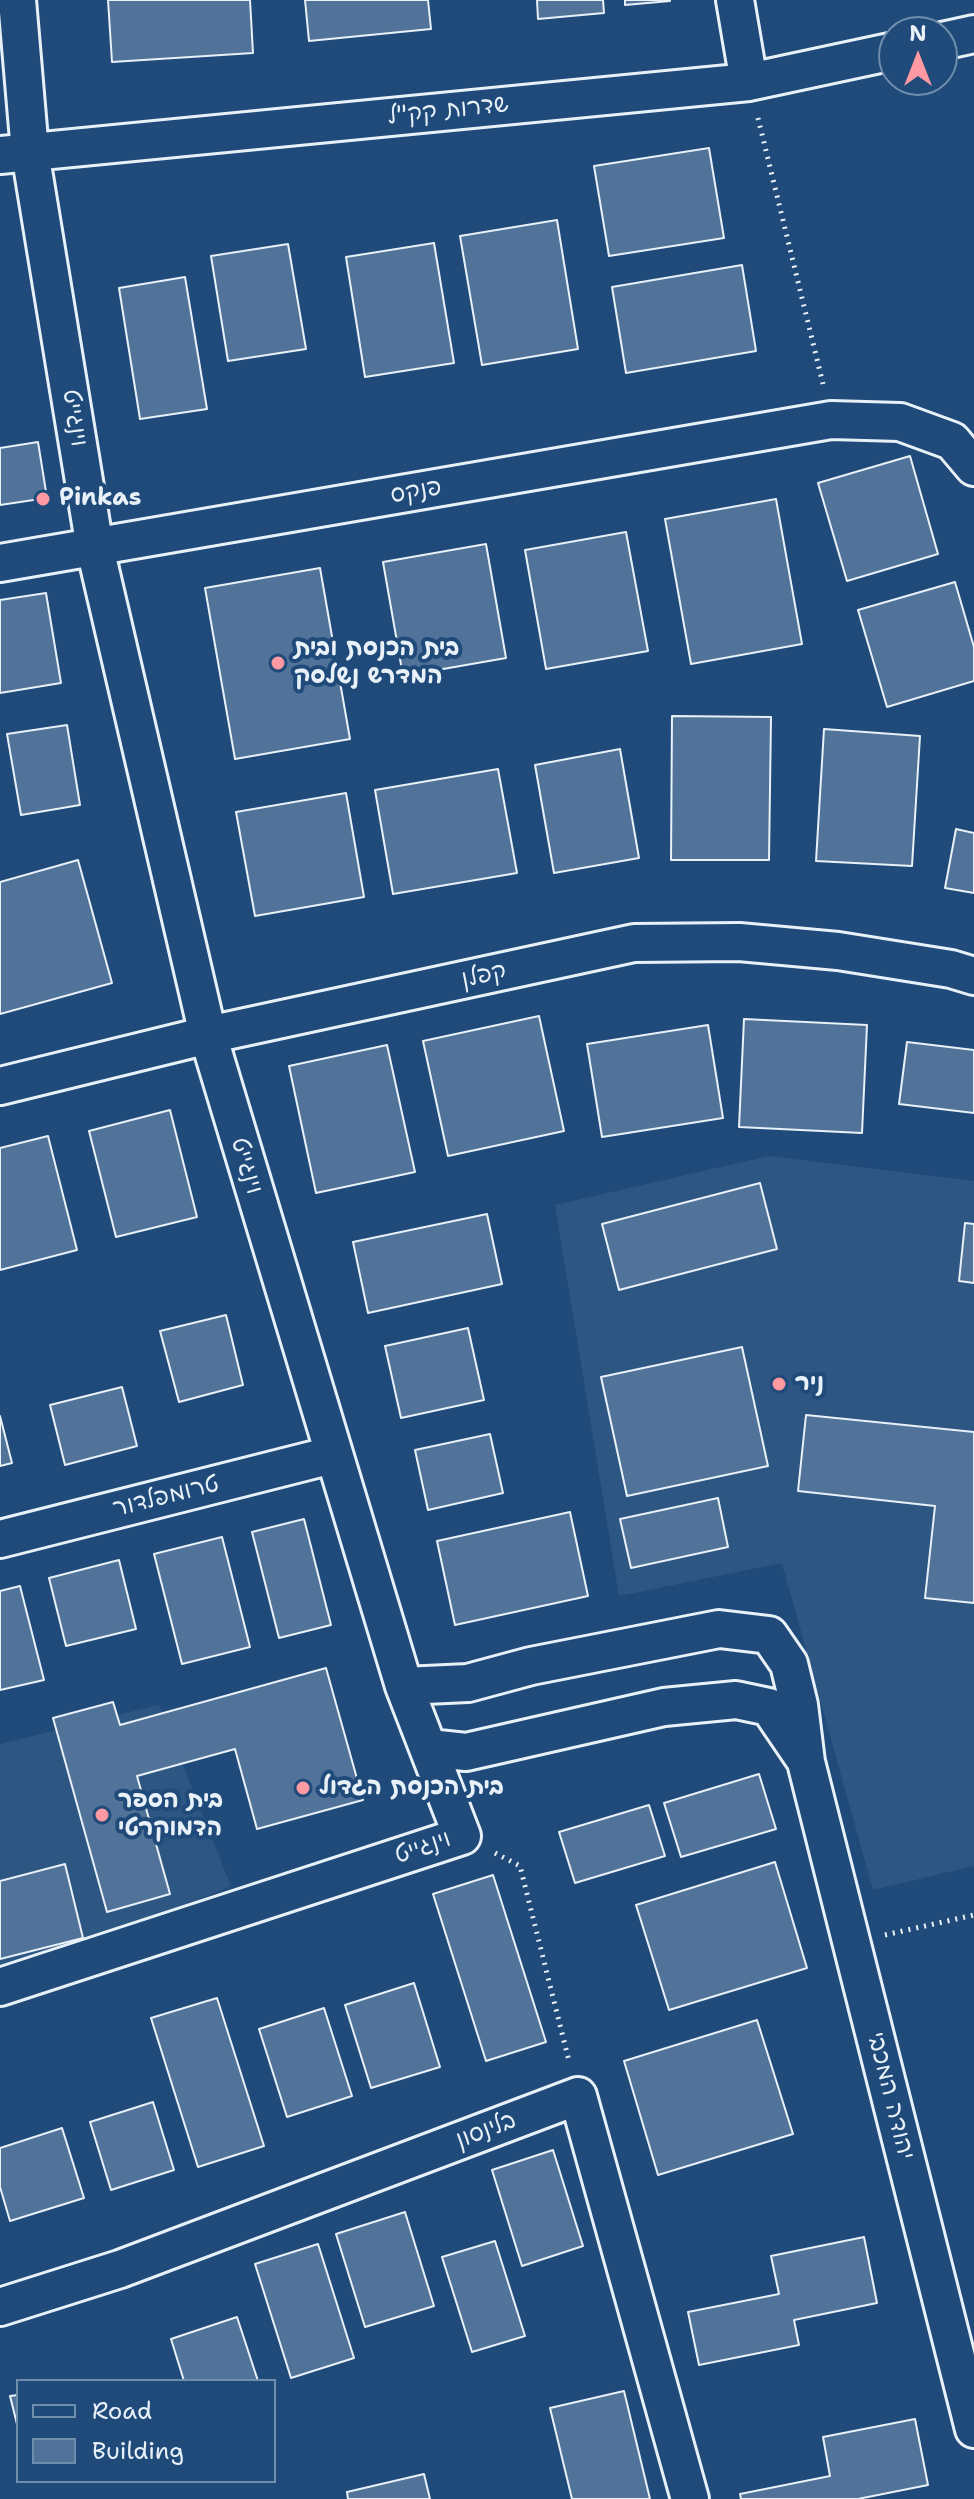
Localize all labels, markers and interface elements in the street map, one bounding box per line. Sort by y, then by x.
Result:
north arrow [878,16,958,96]
text: N [909,19,927,48]
street label: שדרות קק"ל [386,90,510,132]
street label: וינגייט [55,387,93,449]
street label: פנקס [388,473,444,511]
place label: Pinkas [59,485,141,513]
marker: Pinkas [34,490,52,508]
place label: בית הכנסת ובית המדרש נשלסק [294,635,459,691]
marker: בית הכנסת ובית המדרש נשלסק [269,654,287,672]
street label: קפלן [459,957,509,995]
street label: וינגייט [224,1134,268,1198]
place label: ניר [795,1370,824,1398]
marker: ניר [770,1375,788,1393]
street label: טרומפלדור [110,1470,222,1524]
place label: בית הכנסת הגדול [319,1774,504,1802]
marker: בית הכנסת הגדול [294,1779,312,1797]
place label: בית הספר הדמוקרטי [118,1787,223,1843]
marker: בית הספר הדמוקרטי [93,1806,111,1824]
street label: וינגייט [391,1825,455,1871]
street label: יהודה המכבי [860,2029,920,2163]
street label: בלינסון [452,2106,520,2156]
legend [16,2379,276,2483]
text: Road [92,2395,152,2427]
text: Building [92,2435,184,2467]

